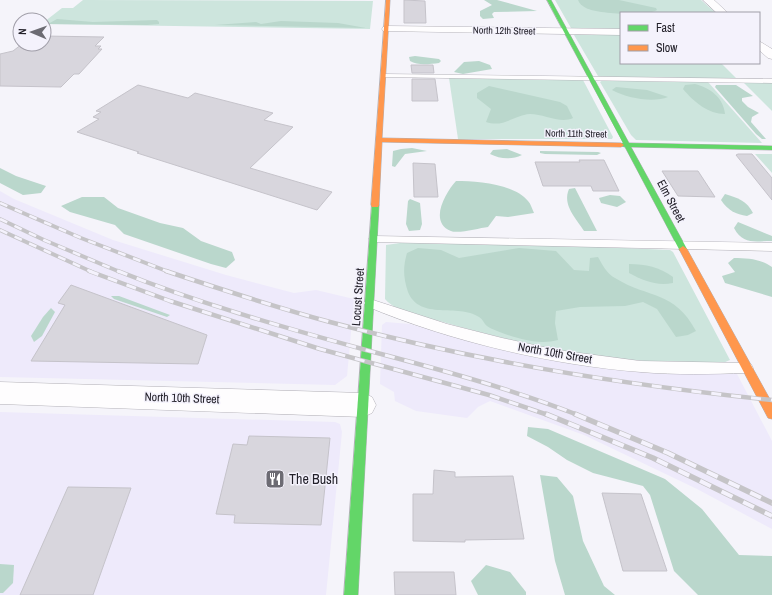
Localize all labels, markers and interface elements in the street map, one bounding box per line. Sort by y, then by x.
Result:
north arrow [12,12,52,52]
legend [620,12,760,64]
text: Fast [656,20,675,36]
street label: North 12th Street [473,23,536,38]
text: N [15,28,29,35]
text: Slow [656,40,678,56]
street label: North 11th Street [545,126,608,141]
street label: Elm Street [653,177,689,225]
street label: Locust Street [348,267,368,326]
street label: North 10th Street [517,339,594,367]
street label: North 10th Street [144,389,220,407]
restaurant icon: The Bush [264,468,286,490]
place label: The Bush [289,470,338,488]

